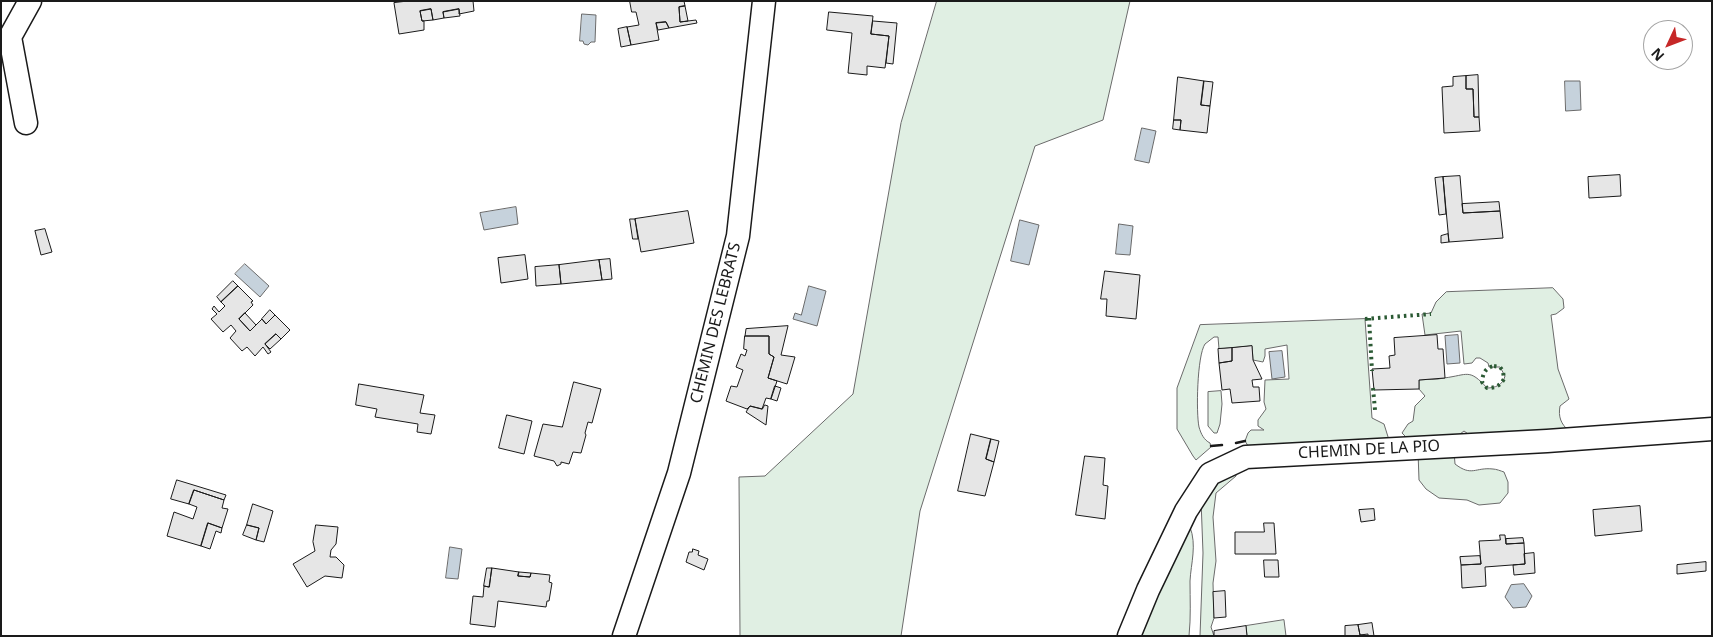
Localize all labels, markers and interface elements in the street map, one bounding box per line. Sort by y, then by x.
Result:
north arrow [1643,20,1693,70]
text: N [1647,44,1668,66]
street label: CHEMIN DES LEBRATS [687,241,745,405]
street label: CHEMIN DE LA PIO [1297,437,1441,463]

